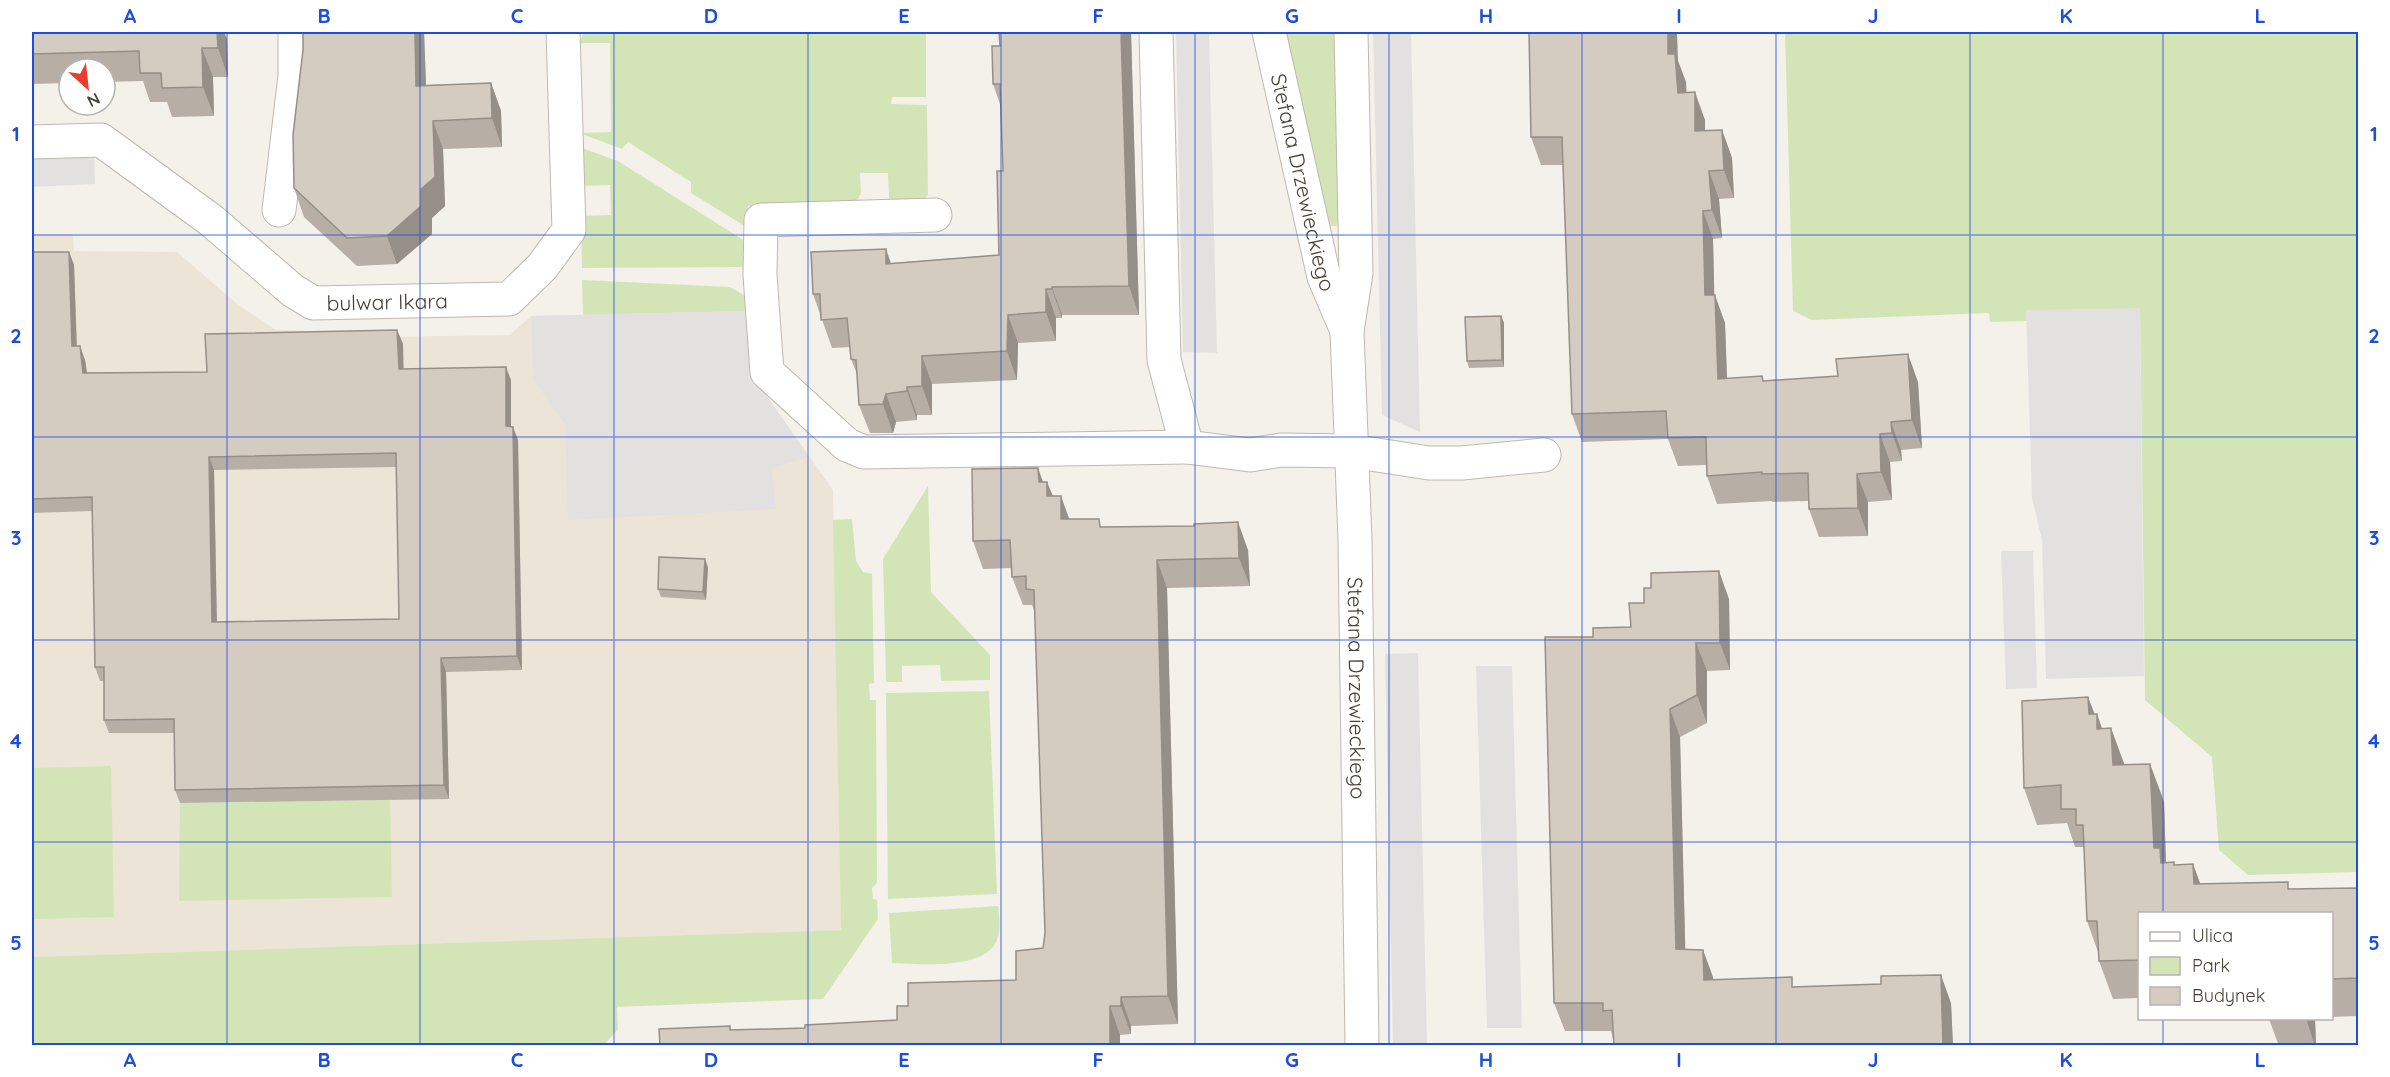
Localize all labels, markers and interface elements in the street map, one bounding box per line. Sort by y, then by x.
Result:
text: A [124,3,137,28]
text: B [317,3,331,28]
text: C [511,3,524,28]
text: D [704,3,718,28]
text: E [898,3,910,28]
text: F [1092,3,1104,28]
text: G [1285,3,1299,28]
text: H [1479,3,1493,28]
text: I [1676,3,1682,28]
text: J [1867,3,1879,28]
text: K [2059,3,2073,28]
text: L [2254,3,2266,28]
north arrow [57,57,117,117]
street label: Stefana Drzewieckiego [1266,71,1342,295]
text: N [84,89,104,112]
text: 1 [12,121,20,146]
text: 1 [2370,121,2378,146]
street label: bulwar Ikara [326,287,448,316]
text: 2 [10,323,22,348]
text: 2 [2368,323,2380,348]
text: 3 [11,525,21,550]
text: 3 [2369,525,2379,550]
street label: Stefana Drzewieckiego [1343,577,1372,800]
text: 4 [10,728,22,753]
text: 4 [2368,728,2380,753]
legend [2138,912,2333,1020]
text: Ulica [2192,924,2233,947]
text: 5 [10,930,22,955]
text: 5 [2368,930,2380,955]
text: Park [2192,954,2230,977]
text: Budynek [2192,984,2265,1007]
text: A [124,1047,137,1072]
text: B [317,1047,331,1072]
text: C [511,1047,524,1072]
text: D [704,1047,718,1072]
text: E [898,1047,910,1072]
text: F [1092,1047,1104,1072]
text: G [1285,1047,1299,1072]
text: H [1479,1047,1493,1072]
text: I [1676,1047,1682,1072]
text: J [1867,1047,1879,1072]
text: K [2059,1047,2073,1072]
text: L [2254,1047,2266,1072]

